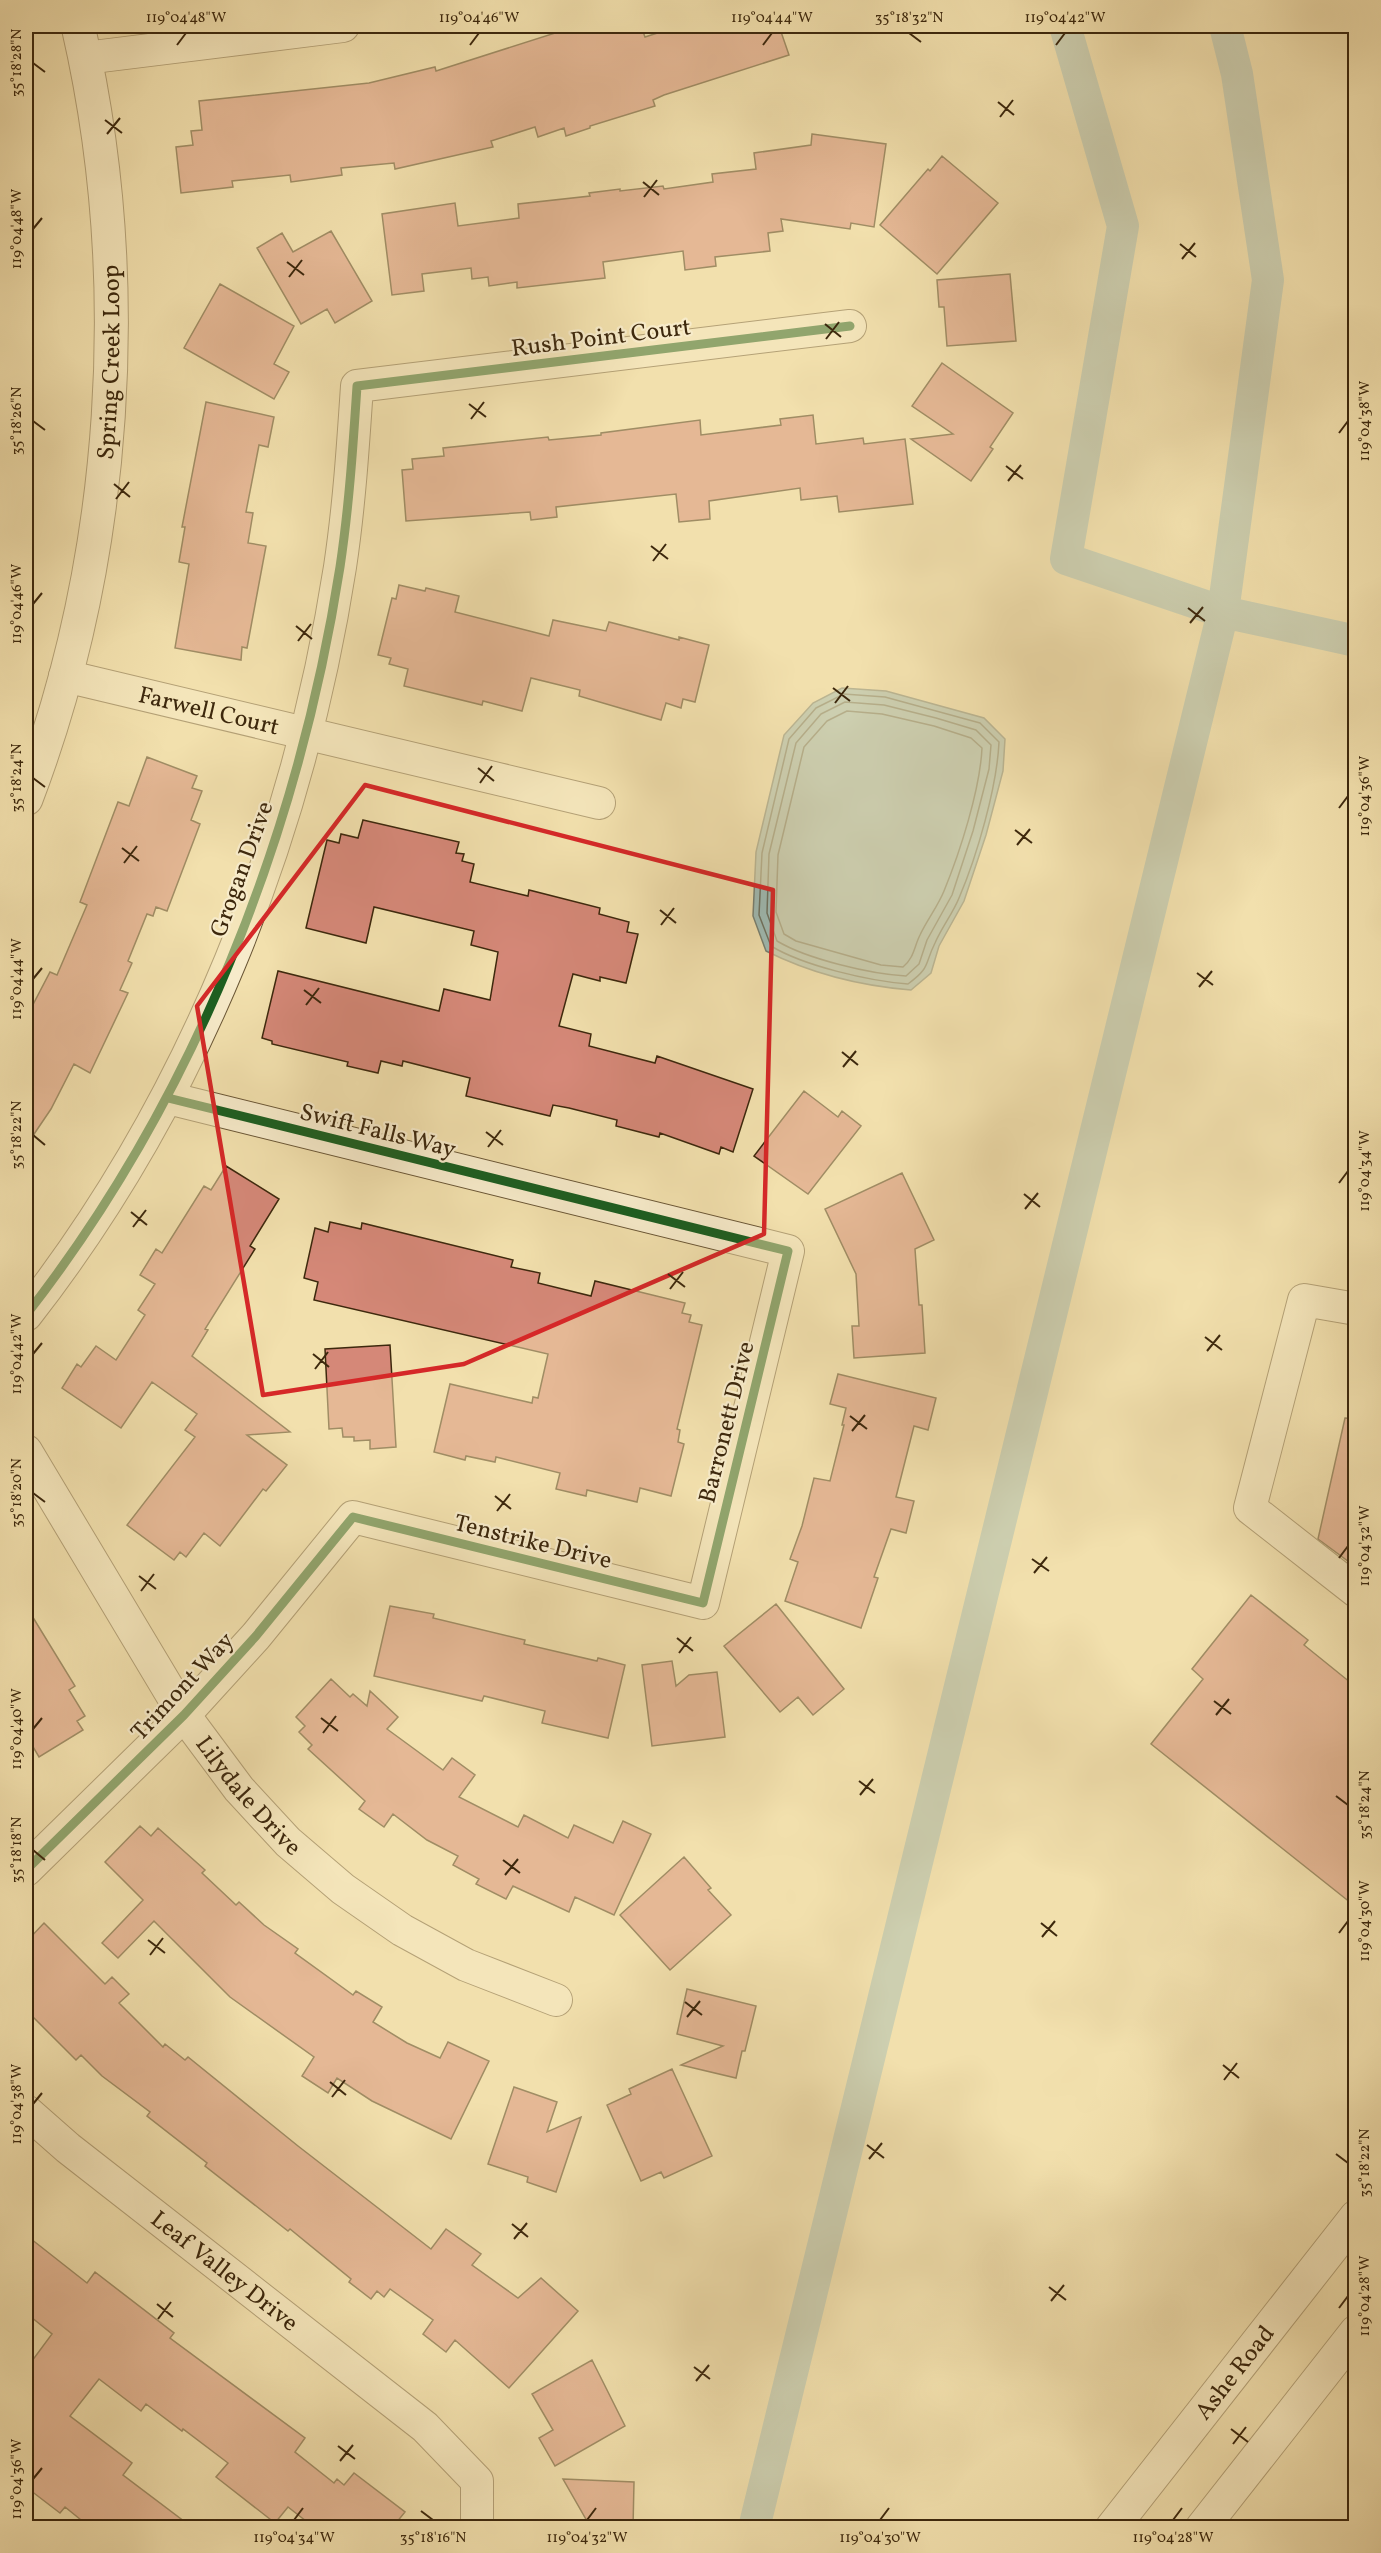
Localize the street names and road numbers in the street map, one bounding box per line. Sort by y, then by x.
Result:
street label: Spring Creek Loop [90,264,130,461]
street label: Rush Point Court [509,311,693,367]
street label: Farwell Court [135,679,282,745]
street label: Grogan Drive [203,797,283,942]
street label: Swift Falls Way [296,1096,459,1168]
street label: Barronett Drive [691,1338,764,1507]
street label: Tenstrike Drive [450,1507,615,1579]
street label: Trimont Way [124,1625,243,1749]
street label: Lilydale Drive [186,1730,308,1865]
street label: Leaf Valley Drive [143,2204,305,2341]
street label: Ashe Road [1188,2319,1284,2428]

